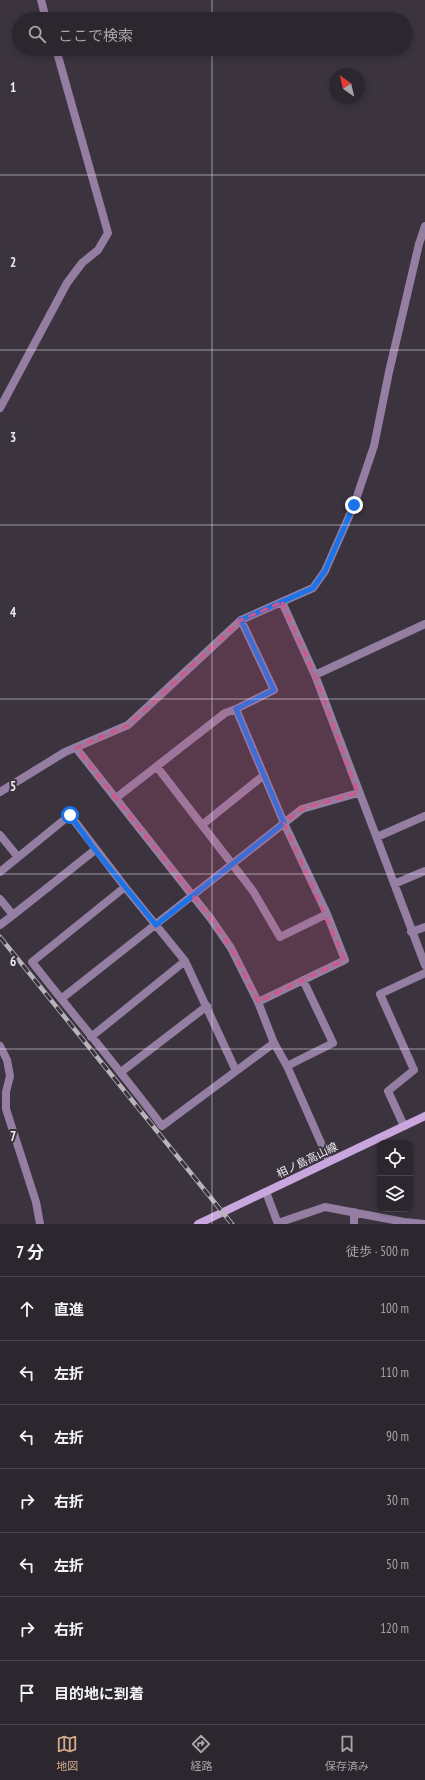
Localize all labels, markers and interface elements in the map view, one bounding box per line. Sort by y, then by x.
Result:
search box [12,12,413,56]
icon: search [26,23,48,45]
text: ここで検索 [58,26,133,45]
north arrow [329,68,365,104]
text: 1 [10,79,16,96]
text: 2 [10,254,16,271]
text: 3 [10,429,16,446]
route end [345,496,363,514]
text: 4 [10,604,17,621]
text: 5 [10,778,16,795]
route start [61,806,79,824]
text: 6 [10,953,16,970]
text: 7 [10,1128,16,1145]
street label: 相ノ島高山線 [274,1139,340,1181]
map controls [377,1140,413,1212]
button: locate [377,1140,413,1176]
button: layers [377,1176,413,1212]
text: 7 分 [16,1241,44,1263]
text: 徒歩 · 500 m [346,1243,409,1260]
icon: ahead [16,1298,38,1320]
text: 直進 [54,1300,84,1319]
text: 100 m [380,1300,409,1317]
icon: left [16,1362,38,1384]
text: 左折 [54,1364,84,1383]
text: 110 m [380,1364,409,1381]
icon: left [16,1426,38,1448]
text: 左折 [54,1428,84,1447]
text: 90 m [386,1428,409,1445]
icon: right [16,1490,38,1512]
text: 右折 [54,1492,84,1511]
text: 30 m [386,1492,409,1509]
icon: left [16,1554,38,1576]
text: 左折 [54,1556,84,1575]
text: 50 m [386,1556,409,1573]
icon: right [16,1618,38,1640]
text: 右折 [54,1620,84,1639]
text: 120 m [380,1620,409,1637]
icon: arrive [16,1682,38,1704]
text: 目的地に到着 [54,1684,144,1703]
tab: 地図 [56,1733,78,1773]
tab: 経路 [190,1733,212,1773]
tab: 保存済み [325,1733,369,1773]

